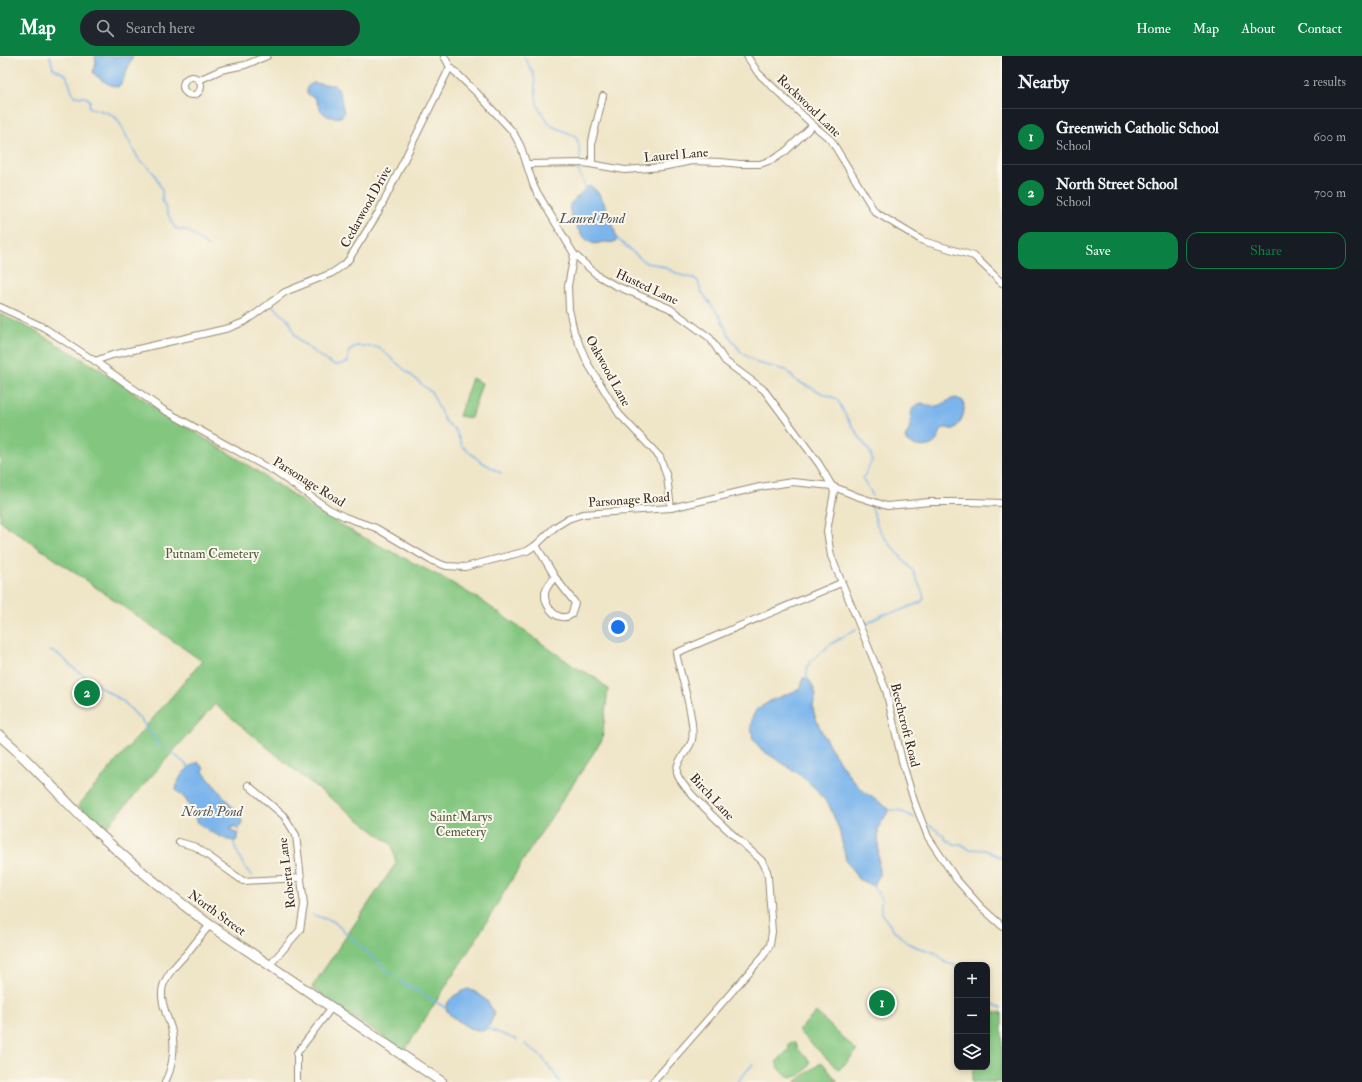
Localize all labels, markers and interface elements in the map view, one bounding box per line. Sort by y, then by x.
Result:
search box [80,10,360,46]
text: Map [20,16,56,40]
icon: search [94,17,116,39]
text: Search here [126,19,195,38]
text: Home [1136,20,1171,37]
text: Map [1193,20,1219,37]
text: About [1241,20,1275,37]
text: Contact [1297,20,1342,37]
street label: Rockwood Lane [773,71,845,141]
text: Nearby [1018,72,1069,93]
text: 2 results [1303,74,1346,90]
text: Greenwich Catholic School [1056,119,1219,138]
text: 1 [1029,129,1033,145]
text: 600 m [1313,129,1346,145]
text: School [1056,138,1091,154]
street label: Laurel Lane [643,144,709,166]
street label: Cedarwood Drive [337,163,395,251]
text: North Street School [1056,175,1178,194]
text: 2 [1028,185,1034,201]
text: 700 m [1314,185,1346,201]
text: School [1056,194,1091,210]
water label: Laurel Pond [558,210,626,227]
button: Save [1018,232,1178,269]
button: Share [1186,232,1346,269]
street label: Husted Lane [613,266,681,309]
street label: Oakwood Lane [582,333,634,410]
street label: Parsonage Road [270,453,349,511]
street label: Parsonage Road [588,489,671,511]
park label: Putnam Cemetery [165,546,259,563]
your location [608,617,628,637]
pin: 2 [74,678,100,708]
street label: Beechcroft Road [887,681,923,769]
street label: Birch Lane [686,770,738,824]
water label: North Pond [181,803,244,820]
park label: Saint Marys Cemetery [430,809,493,841]
street label: Roberta Lane [275,836,299,909]
street label: North Street [185,887,249,939]
map controls [954,962,990,1070]
button: + [954,962,990,998]
pin: 1 [869,988,895,1018]
button: − [954,998,990,1034]
button: layers [954,1034,990,1070]

